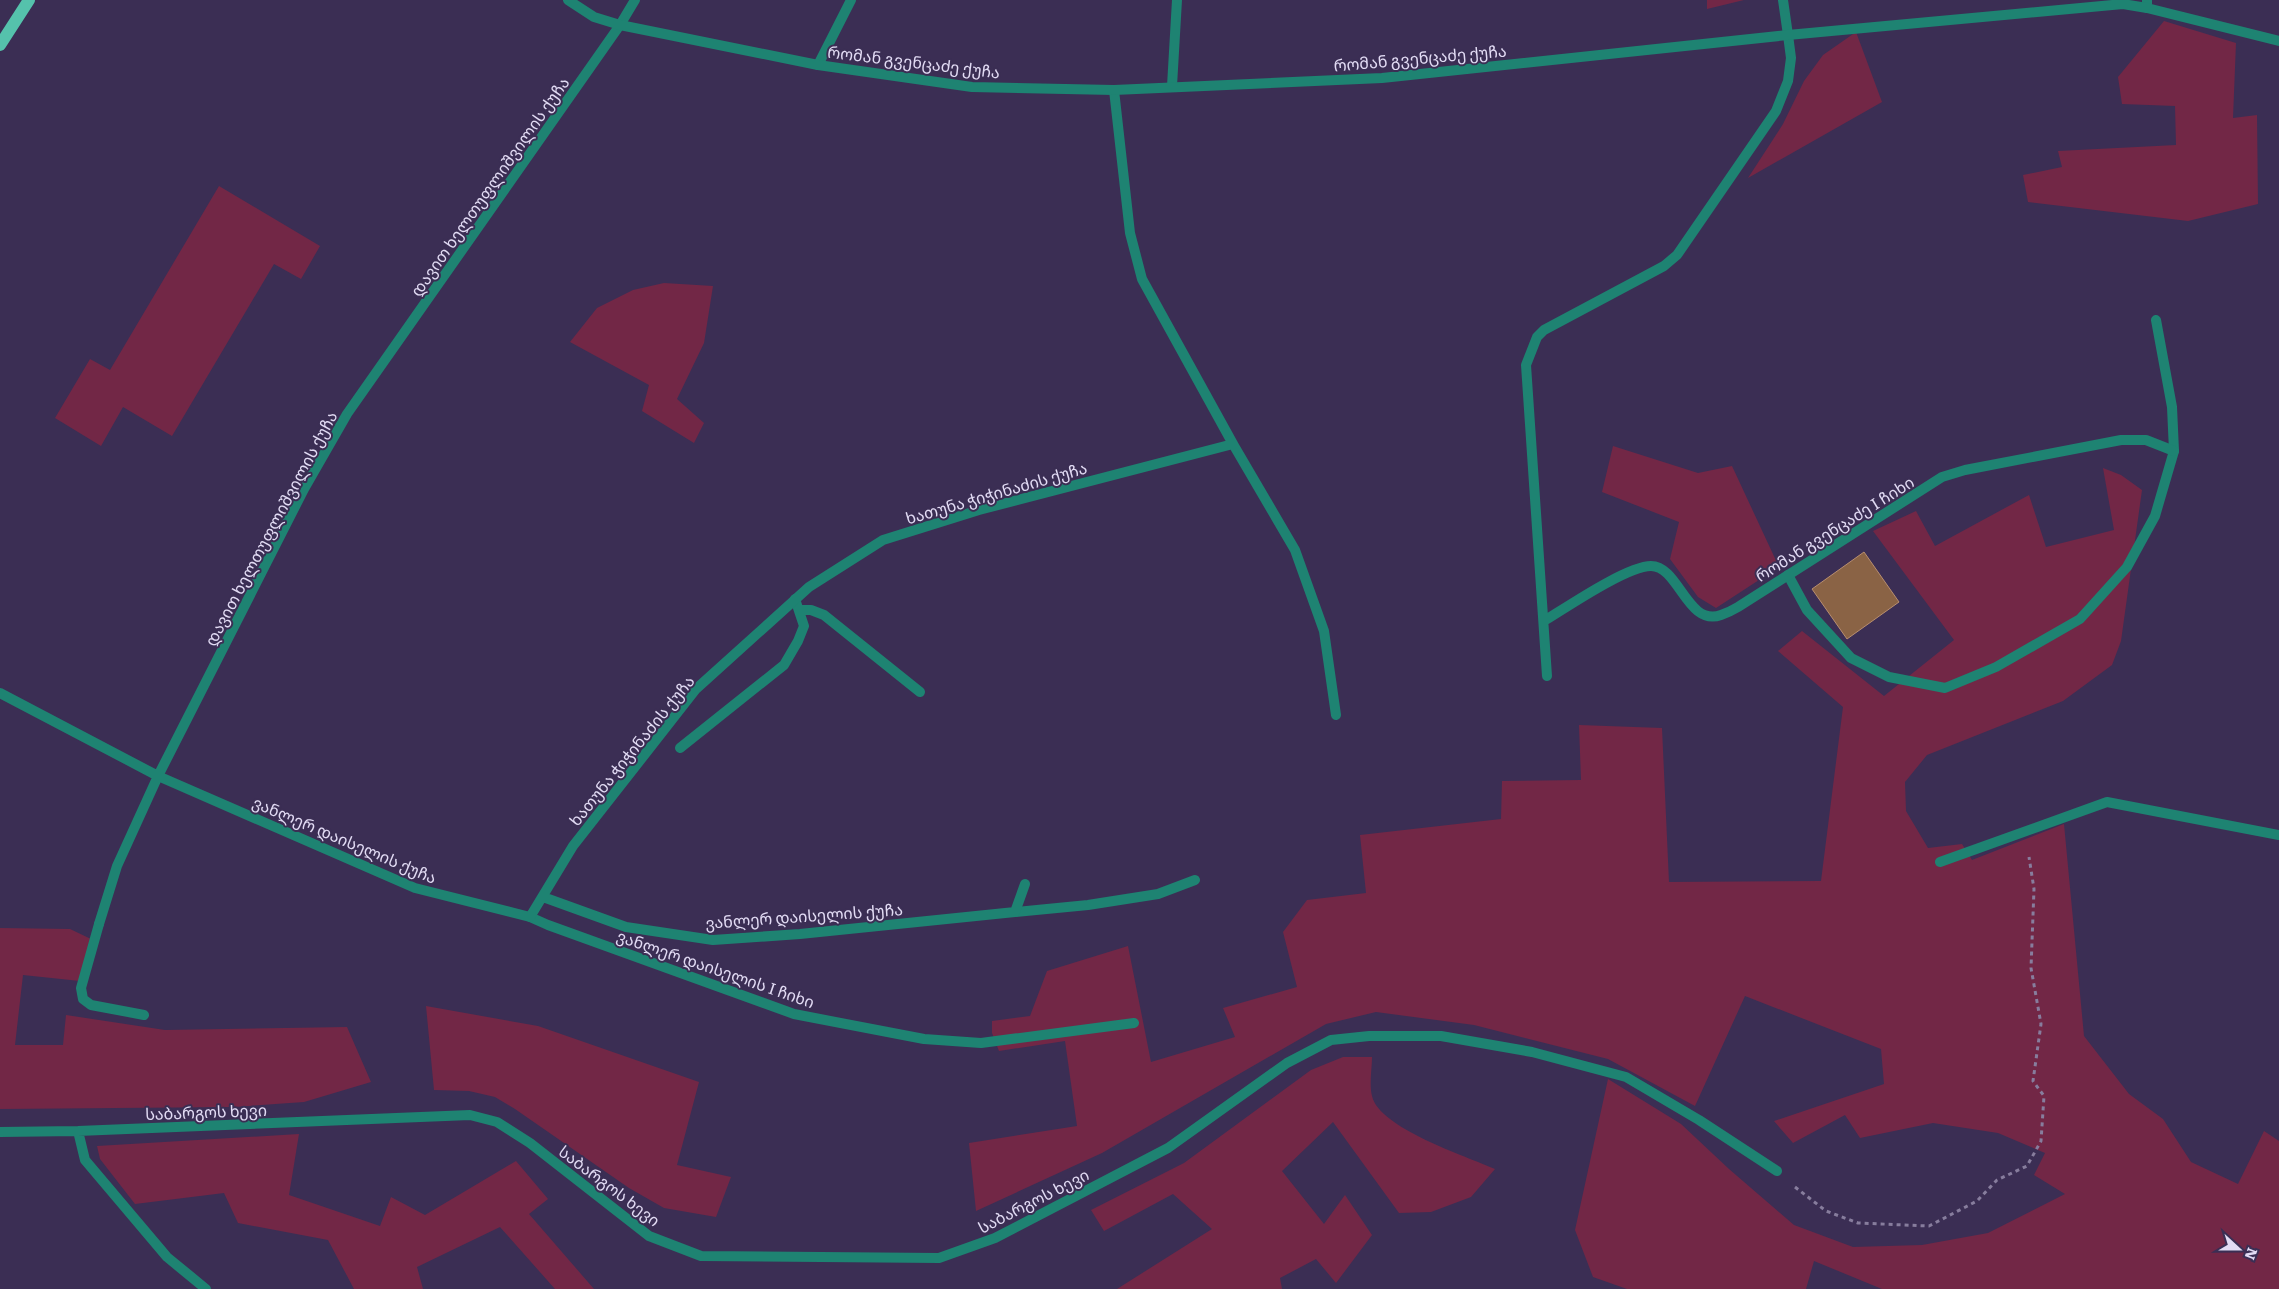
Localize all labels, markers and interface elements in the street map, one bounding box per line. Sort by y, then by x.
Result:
street label: რომან გვენცაძე ქუჩა [1333,37,1507,77]
street label: რომან გვენცაძე ქუჩა [826,39,1002,83]
street label: დავით ხელთუფლიშვილის ქუჩა [404,71,574,301]
street label: დავით ხელთუფლიშვილის ქუჩა [198,406,342,650]
street label: ხათუნა ჭიჭინაძის ქუჩა [903,455,1089,529]
street label: რომან გვენცაძე I ჩიხი [1750,469,1918,587]
street label: ხათუნა ჭიჭინაძის ქუჩა [563,670,699,830]
street label: ვანლერ დაისელის ქუჩა [249,789,441,889]
street label: ვანლერ დაისელის ქუჩა [704,896,904,934]
street label: ვანლერ დაისელის I ჩიხი [614,923,818,1013]
street label: საბარგოს ხევი [145,1097,267,1125]
street label: საბარგოს ხევი [554,1139,666,1231]
street label: საბარგოს ხევი [973,1162,1093,1238]
north arrow [2214,1224,2264,1274]
text: N [2241,1245,2264,1263]

